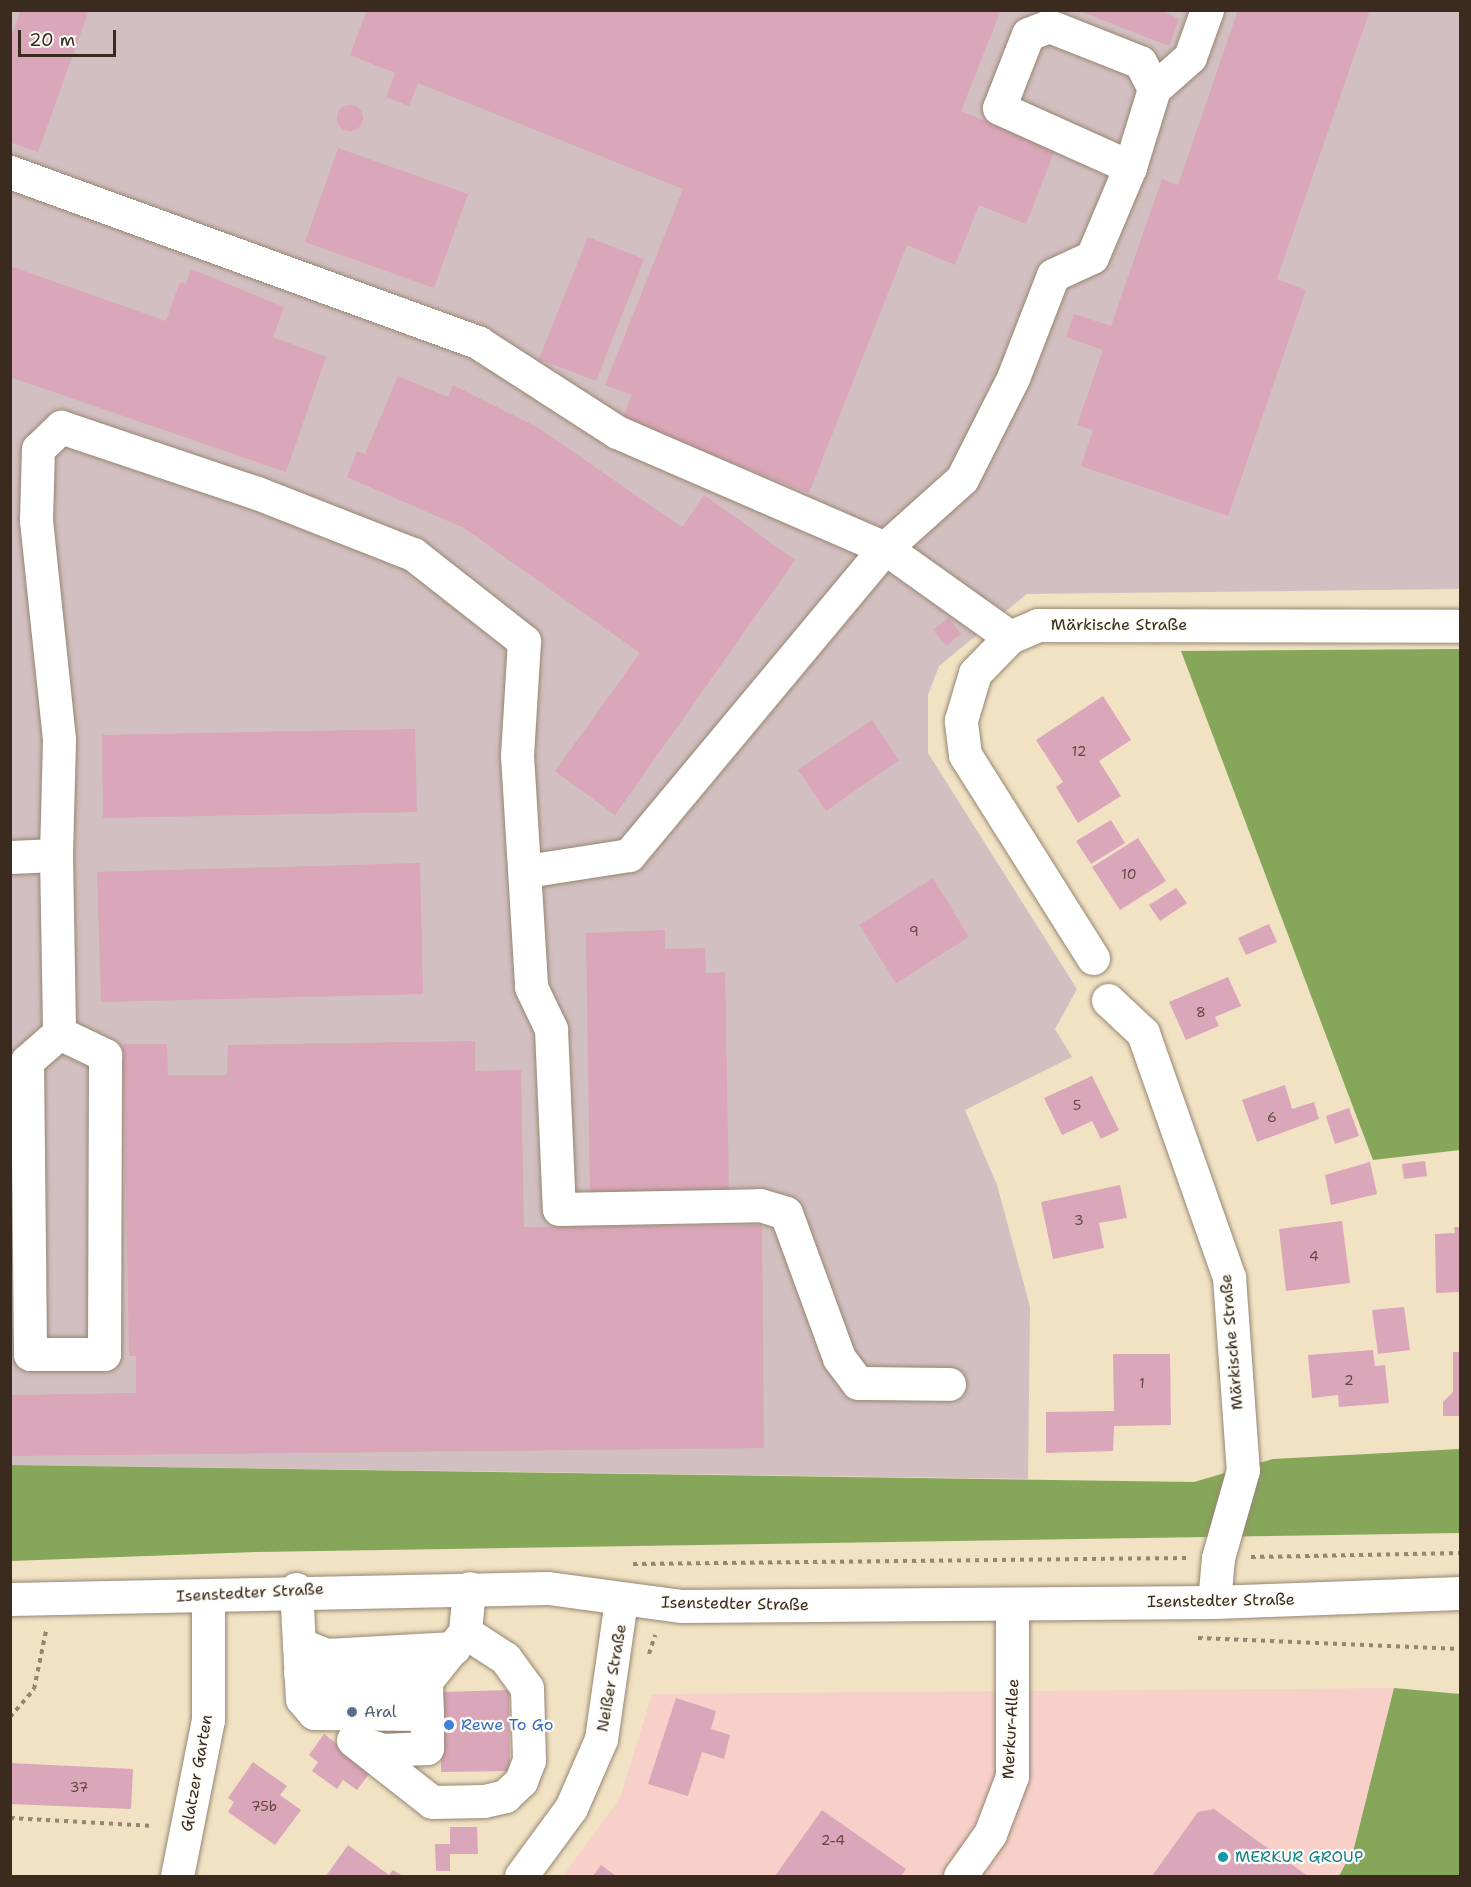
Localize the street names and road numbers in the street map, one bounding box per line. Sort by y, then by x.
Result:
street label: Märkische Straße [1051,615,1187,635]
street label: Märkische Straße [1216,1273,1248,1411]
street label: Isenstedter Straße [176,1580,324,1606]
street label: Isenstedter Straße [1147,1590,1295,1612]
street label: Isenstedter Straße [661,1593,809,1615]
street label: Neißer Straße [593,1623,631,1733]
street label: Merkur-Allee [999,1678,1023,1780]
street label: Glatzer Garten [177,1713,217,1833]

